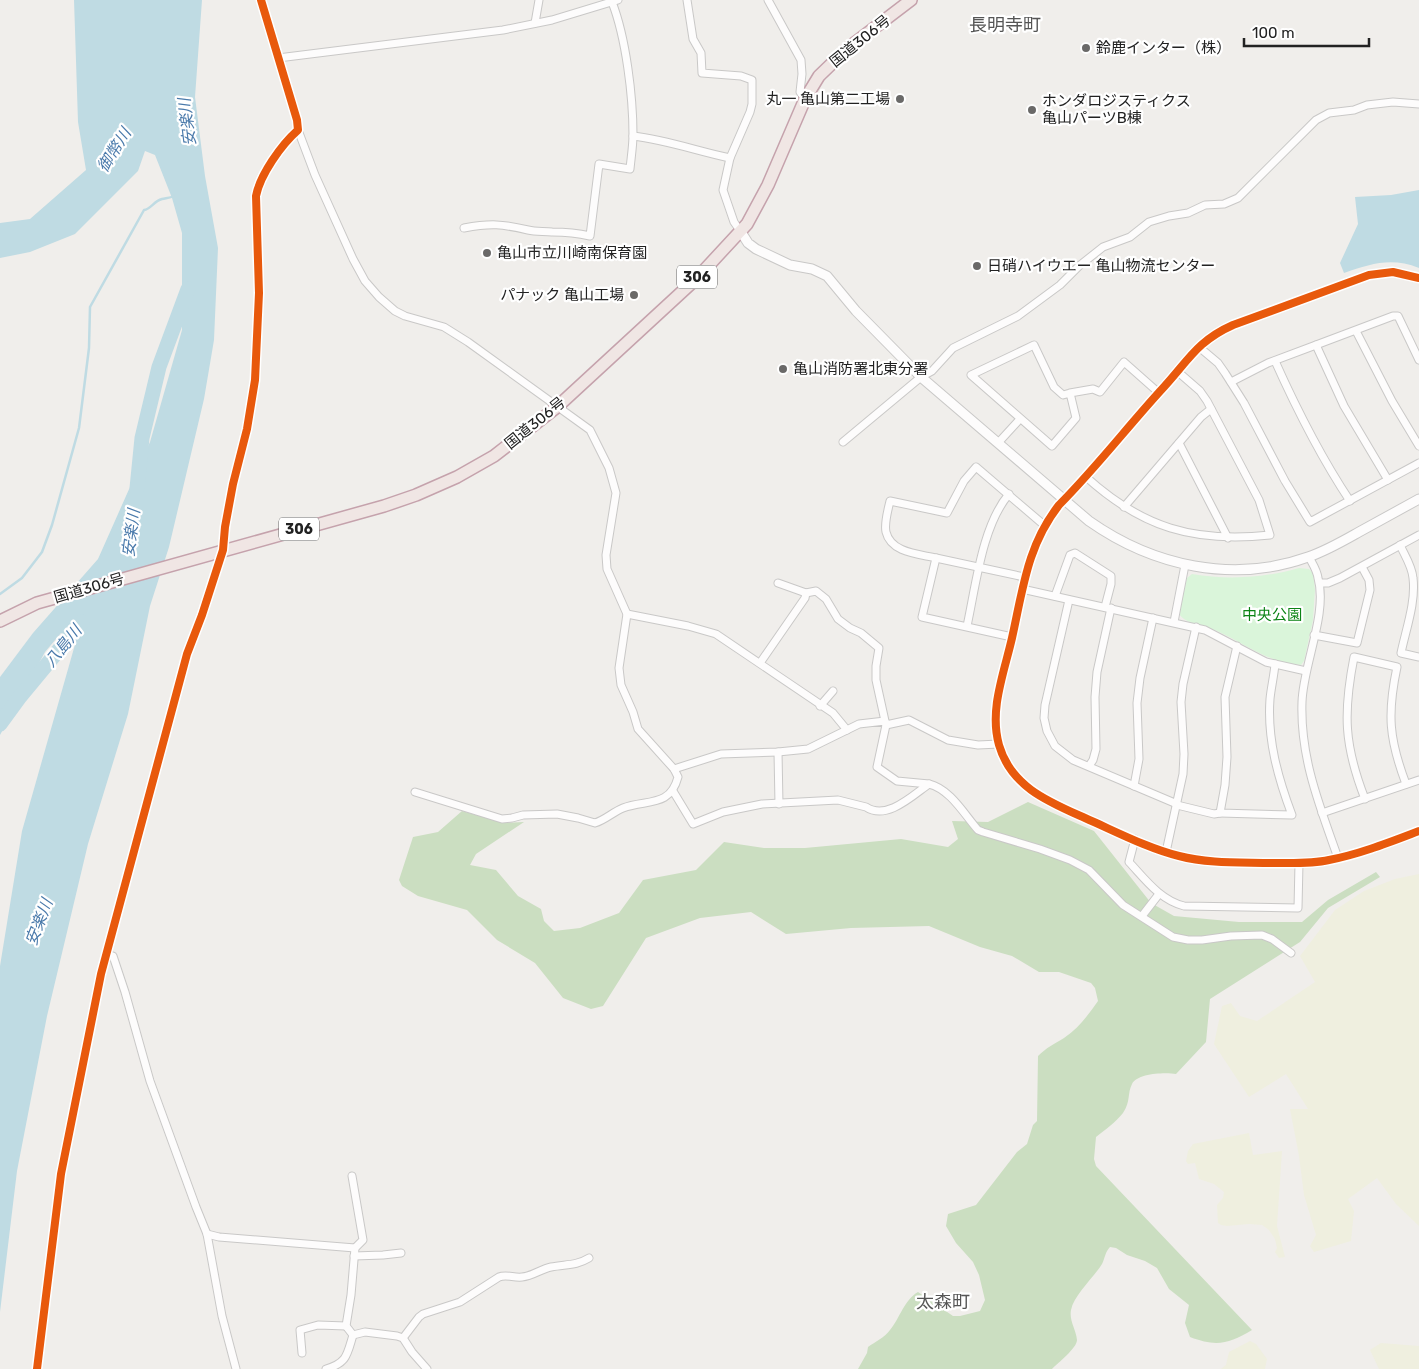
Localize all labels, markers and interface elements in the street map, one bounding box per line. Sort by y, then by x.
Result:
street label: 国道306号 [826,11,894,71]
district label: 長明寺町 [969,14,1041,36]
scale bar [1244,15,1369,47]
text: 100 m [1252,24,1294,42]
place label: 鈴鹿インター（株） [1096,39,1231,57]
marker: 鈴鹿インター（株） [1080,42,1092,54]
place label: 丸一 亀山第二工場 [766,90,890,108]
place label: ホンダロジスティクス 亀山パーツB棟 [1042,92,1191,127]
marker: 丸一 亀山第二工場 [894,93,906,105]
water label: 安楽川 [174,95,199,147]
marker: ホンダロジスティクス 亀山パーツB棟 [1026,104,1038,116]
water label: 御幣川 [93,123,136,175]
place label: 亀山市立川崎南保育園 [497,244,647,262]
marker: 亀山市立川崎南保育園 [481,247,493,259]
place label: 日硝ハイウエー 亀山物流センター [987,257,1215,275]
marker: 日硝ハイウエー 亀山物流センター [971,260,983,272]
road number: 306 [677,266,717,288]
place label: パナック 亀山工場 [500,286,624,304]
marker: パナック 亀山工場 [628,289,640,301]
place label: 亀山消防署北東分署 [793,360,928,378]
marker: 亀山消防署北東分署 [777,363,789,375]
street label: 国道306号 [501,393,569,453]
water label: 安楽川 [119,506,144,558]
road number: 306 [279,518,319,540]
street label: 国道306号 [52,569,126,607]
park label: 中央公園 [1242,606,1302,624]
water label: 八島川 [41,620,87,671]
water label: 安楽川 [22,894,57,948]
district label: 太森町 [916,1291,970,1313]

